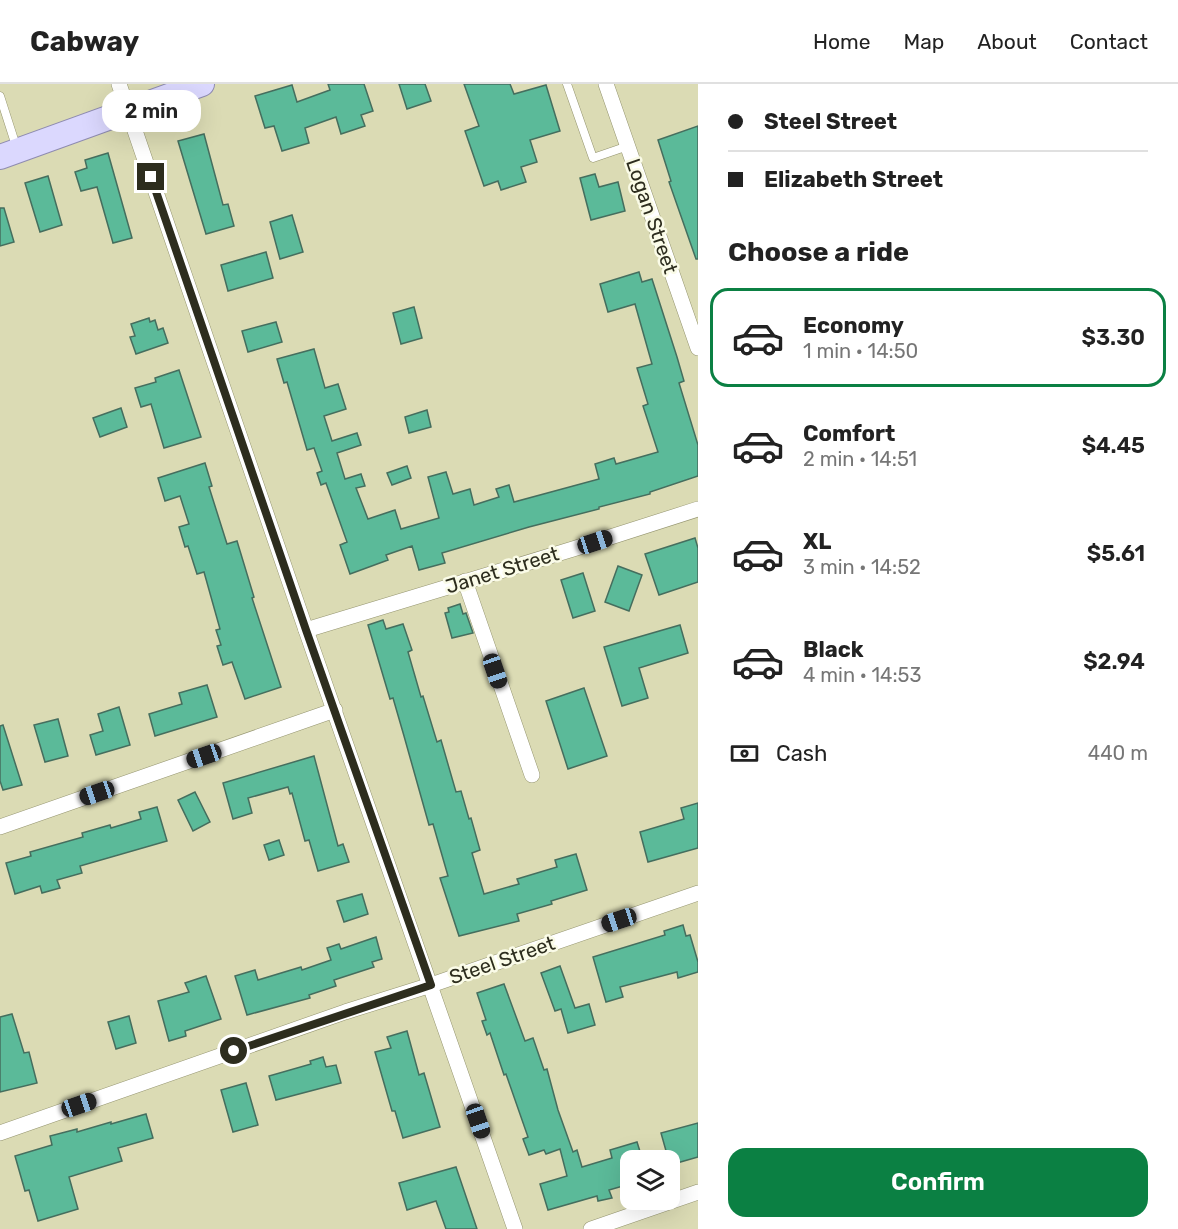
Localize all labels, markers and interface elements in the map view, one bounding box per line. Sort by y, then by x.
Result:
text: Cabway [30,25,139,58]
text: Home [813,29,870,54]
text: Map [903,29,944,54]
text: About [977,29,1037,54]
text: Contact [1070,29,1148,54]
callout: 2 min [102,90,201,132]
text: 2 min [125,99,178,123]
text: Steel Street [764,108,897,135]
street label: Logan Street [621,155,683,277]
route end [137,163,164,190]
text: Elizabeth Street [764,166,943,193]
text: Choose a ride [728,236,909,268]
icon: car [731,311,785,365]
text: Economy [803,312,904,339]
text: $3.30 [1081,324,1145,351]
text: 1 min · 14:50 [803,339,918,363]
icon: car [731,419,785,473]
text: Comfort [803,420,895,447]
text: $4.45 [1082,432,1145,459]
text: 2 min · 14:51 [803,447,917,471]
icon: car [731,527,785,581]
car [575,528,615,556]
text: XL [803,528,831,555]
text: $5.61 [1087,540,1145,567]
street label: Janet Street [442,541,562,599]
text: 3 min · 14:52 [803,555,921,579]
icon: car [731,635,785,689]
text: Black [803,636,864,663]
text: $2.94 [1083,648,1145,675]
car [481,651,509,691]
text: 4 min · 14:53 [803,663,921,687]
icon: cash [728,737,761,770]
text: Cash [776,740,827,767]
text: 440 m [1088,741,1148,765]
car [184,742,224,770]
car [77,779,117,807]
car [599,906,639,934]
street label: Steel Street [446,931,558,989]
route start [220,1037,247,1064]
car [59,1091,99,1119]
car [464,1101,492,1141]
button: Confirm [728,1148,1148,1217]
map controls [620,1150,680,1210]
button: layers [620,1150,680,1210]

